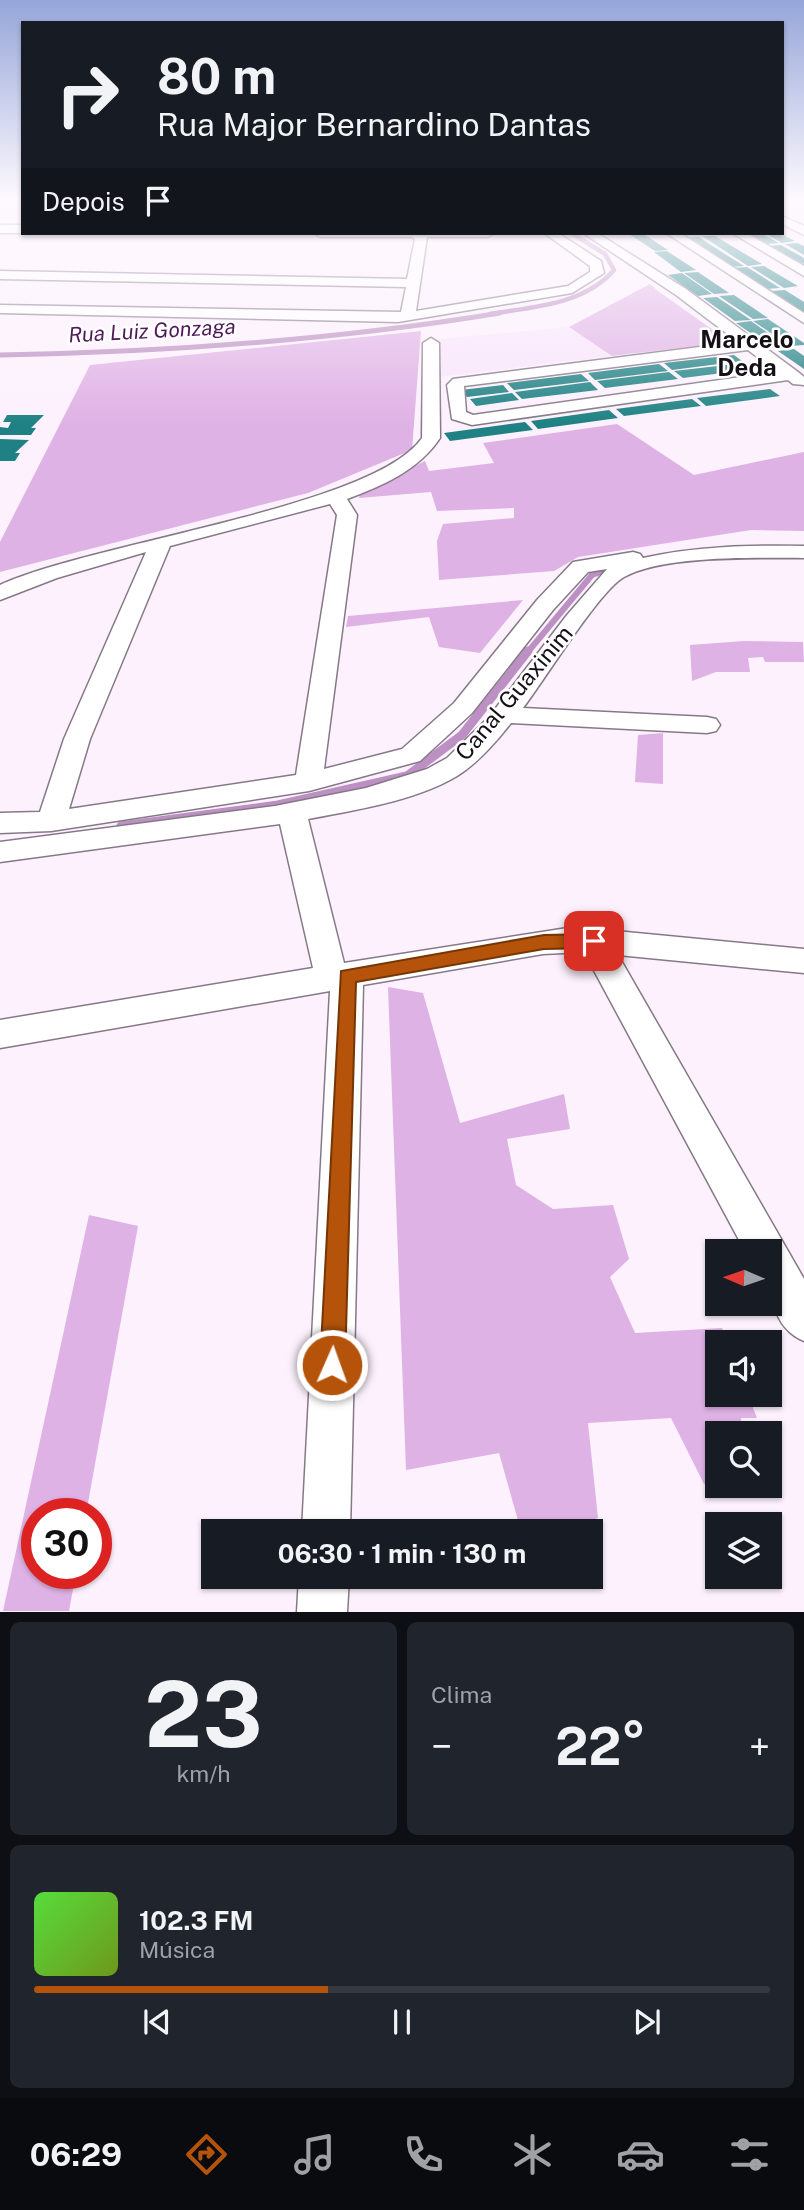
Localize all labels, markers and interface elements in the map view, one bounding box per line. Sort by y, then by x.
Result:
text: 80 m [157,47,276,105]
icon: right [42,49,133,140]
text: Rua Major Bernardino Dantas [157,106,591,143]
icon: arrive [139,182,177,220]
text: Depois [42,186,125,217]
water label: Rua Luiz Gonzaga [68,314,236,347]
district label: Marcelo Deda [700,325,794,381]
street label: Canal Guaxinim [449,620,578,765]
pin [564,911,624,971]
icon: arrive [575,922,613,960]
north arrow [705,1239,782,1316]
map controls [705,1239,782,1589]
position arrow [295,1328,369,1402]
button: sound [705,1330,782,1407]
button: search [705,1421,782,1498]
speed limit sign: 30 [21,1498,112,1589]
button: layers [705,1512,782,1589]
text: 06:30 · 1 min · 130 m [278,1538,526,1569]
text: 23 [144,1661,263,1767]
text: Clima [431,1681,492,1708]
text: 22° [555,1716,646,1777]
text: − [431,1724,452,1769]
text: + [749,1724,770,1769]
text: km/h [176,1760,231,1787]
text: 102.3 FM [139,1905,253,1936]
text: Música [139,1936,215,1963]
icon: previous [138,2003,176,2041]
icon: pause [383,2003,421,2041]
icon: next [628,2003,666,2041]
icon: directions [182,2130,231,2179]
icon: music [290,2130,339,2179]
icon: phone [399,2130,448,2179]
icon: climate [508,2130,557,2179]
icon: car [616,2130,665,2179]
icon: filters [725,2130,774,2179]
text: 06:29 [30,2136,122,2173]

